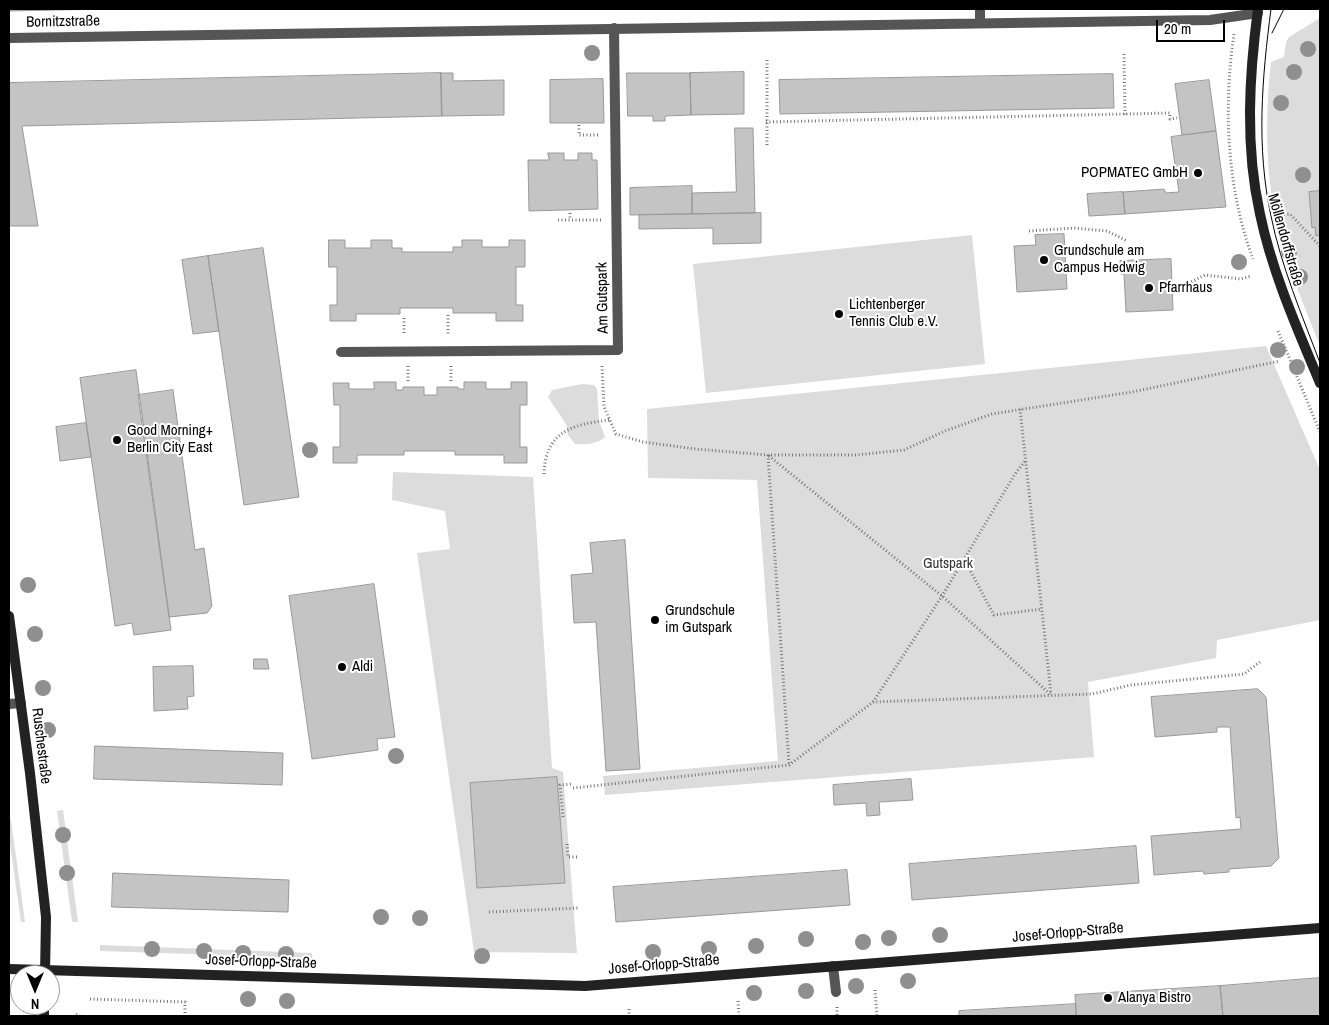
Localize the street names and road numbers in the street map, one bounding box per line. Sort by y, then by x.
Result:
street label: Bornitzstraße [26,12,100,32]
street label: Möllendorffstraße [1263,192,1307,288]
street label: Am Gutspark [593,262,613,334]
street label: Ruschestraße [27,707,55,785]
street label: Josef-Orlopp-Straße [1012,919,1124,947]
street label: Josef-Orlopp-Straße [205,951,317,973]
street label: Josef-Orlopp-Straße [608,951,720,979]

